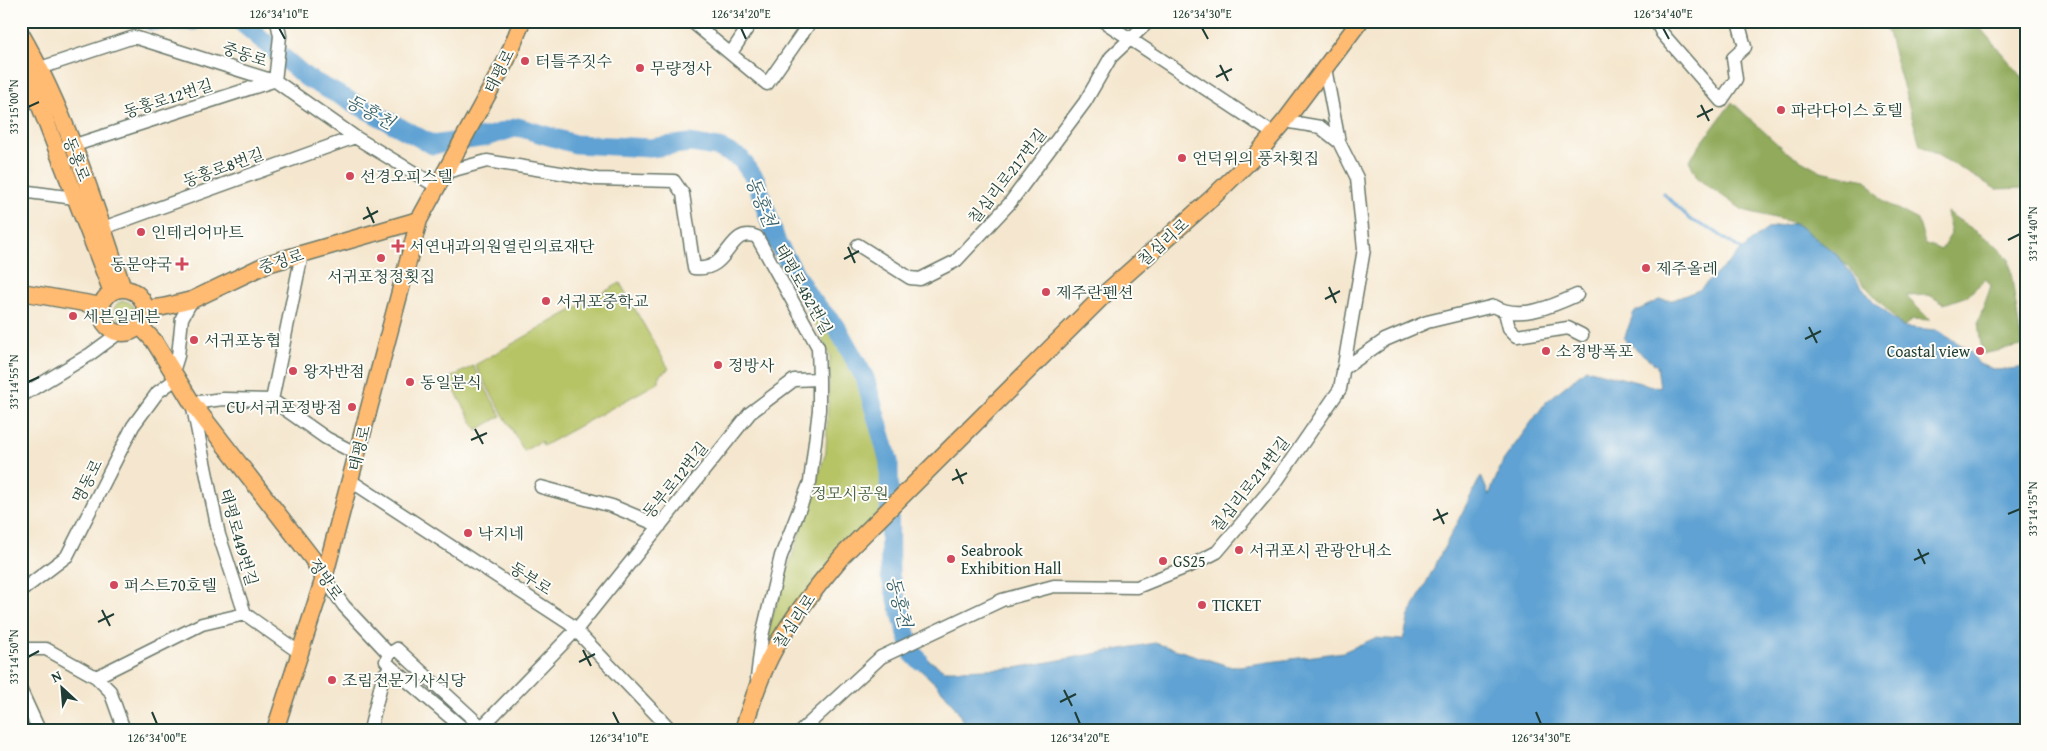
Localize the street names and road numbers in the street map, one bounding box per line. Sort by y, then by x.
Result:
street label: 중동로 [219,35,271,73]
street label: 태평로 [478,44,520,97]
street label: 동홍로12번길 [120,72,216,124]
street label: 칠십리로217번길 [962,123,1052,229]
street label: 동홍로 [57,133,97,185]
street label: 동홍로8번길 [179,141,267,193]
street label: 칠십리로 [1132,212,1194,272]
street label: 태평로482번길 [769,239,839,339]
street label: 중정로 [255,242,307,280]
street label: 태평로 [342,422,376,473]
street label: 칠십리로214번길 [1205,431,1295,537]
street label: 동부로12번길 [637,436,713,524]
street label: 명동로 [66,454,108,507]
street label: 태평로449번길 [214,485,264,589]
street label: 정방로 [303,553,349,605]
street label: 동부로 [505,555,557,601]
street label: 칠십리로 [767,588,822,653]

